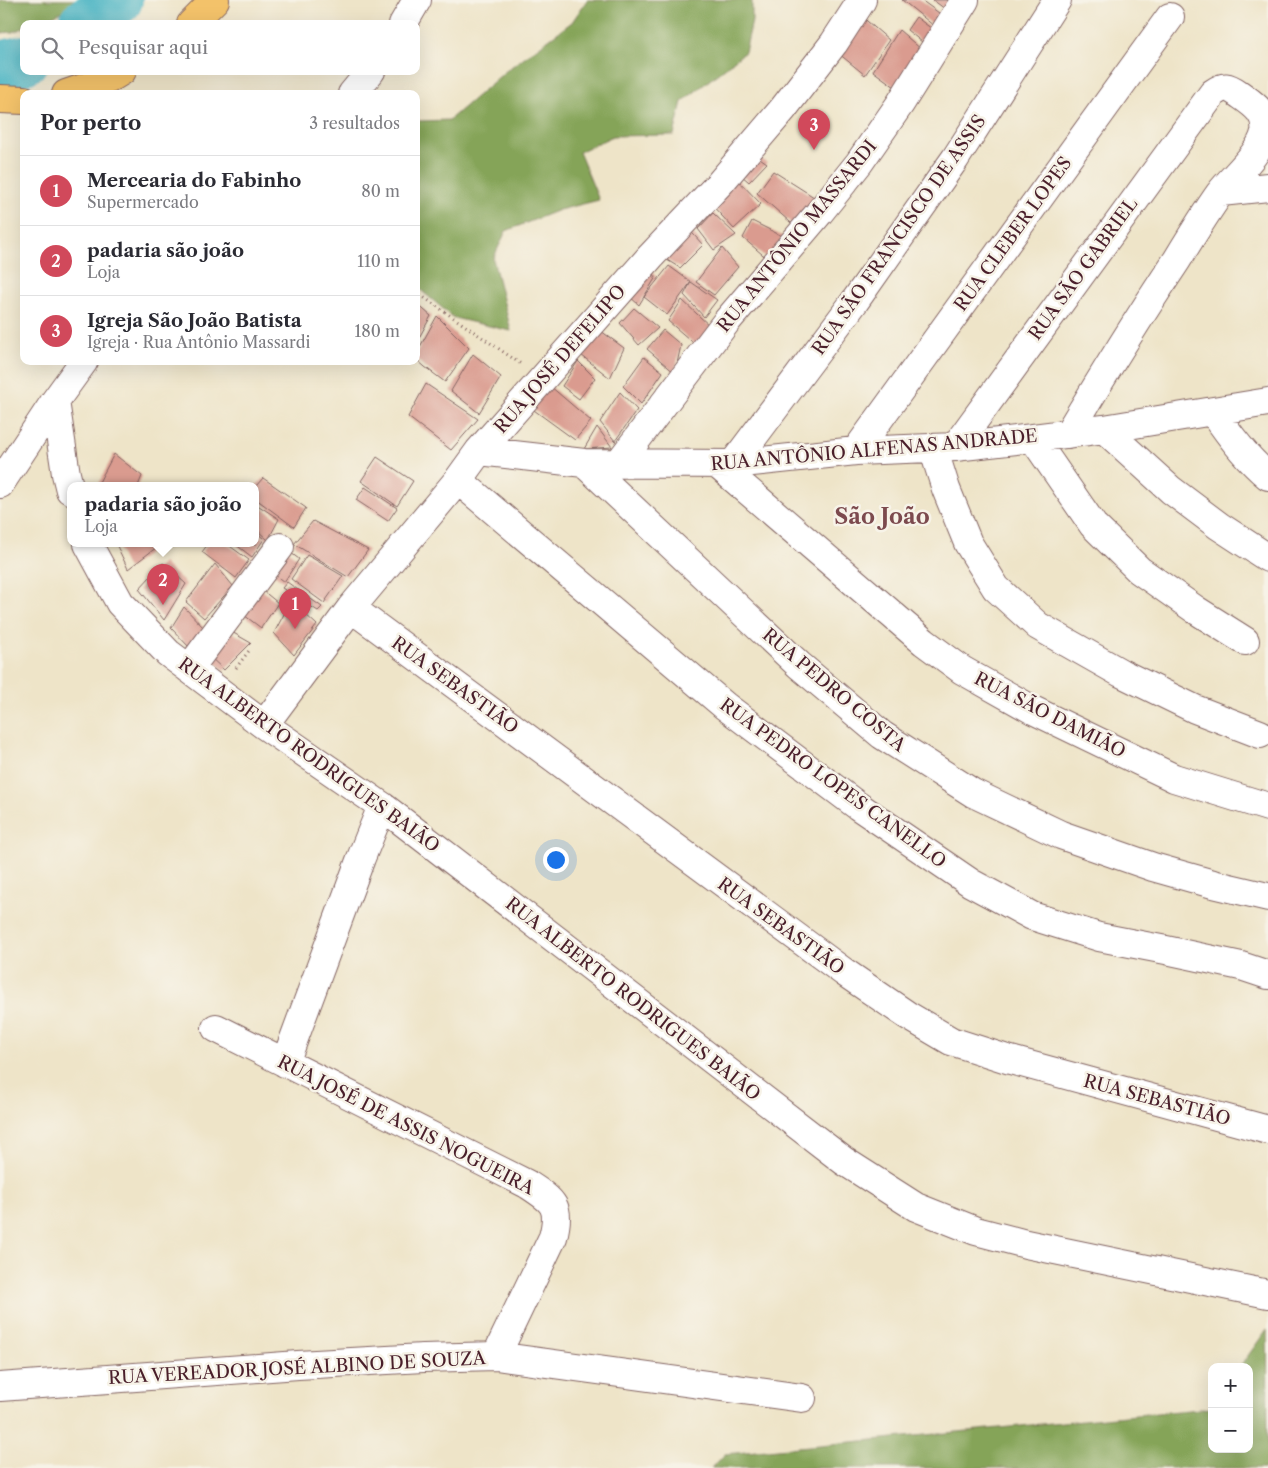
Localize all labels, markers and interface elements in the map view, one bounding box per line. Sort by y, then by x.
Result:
search box [20,20,420,75]
icon: search [38,34,66,62]
text: Pesquisar aqui [78,36,208,59]
pin: 3 [798,109,830,150]
text: Por perto [40,110,141,135]
street label: RUA SÃO FRANCISCO DE ASSIS [806,110,991,359]
text: 3 resultados [309,113,400,133]
street label: RUA ANTÔNIO MASSARDI [712,135,881,337]
street label: RUA CLEBER LOPES [950,153,1076,315]
text: Mercearia do Fabinho [87,169,301,192]
text: 1 [52,181,60,201]
text: 80 m [361,181,400,201]
text: Supermercado [87,192,199,212]
street label: RUA SÃO GABRIEL [1022,192,1142,345]
text: padaria são joão [87,239,244,262]
text: 2 [51,251,61,271]
text: 110 m [357,251,400,271]
text: Loja [87,262,120,282]
street label: RUA JOSÉ DEFELIPO [489,280,630,438]
text: Igreja São João Batista [87,309,302,332]
text: 3 [51,321,61,341]
text: 180 m [354,321,400,341]
text: Igreja · Rua Antônio Massardi [87,332,310,352]
street label: RUA ANTÔNIO ALFENAS ANDRADE [710,424,1038,475]
popup [67,482,259,547]
text: padaria são joão [85,493,242,516]
district label: São João [834,503,930,530]
text: Loja [85,516,118,536]
pin: 2 [147,564,179,605]
pin: 1 [279,588,311,629]
street label: RUA PEDRO COSTA [758,624,911,757]
street label: RUA SEBASTIÃO [387,630,524,738]
street label: RUA ALBERTO RODRIGUES BAIÃO [174,651,445,857]
street label: RUA SÃO DAMIÃO [971,666,1130,763]
street label: RUA PEDRO LOPES CANELLO [716,693,950,873]
your location [543,847,569,873]
street label: RUA SEBASTIÃO [713,871,850,979]
street label: RUA ALBERTO RODRIGUES BAIÃO [501,891,766,1105]
street label: RUA JOSÉ DE ASSIS NOGUEIRA [274,1050,539,1200]
street label: RUA SEBASTIÃO [1081,1068,1233,1130]
street label: RUA VEREADOR JOSÉ ALBINO DE SOUZA [108,1346,487,1389]
map controls [1208,1363,1253,1453]
button: + [1208,1363,1253,1408]
button: − [1208,1408,1253,1453]

